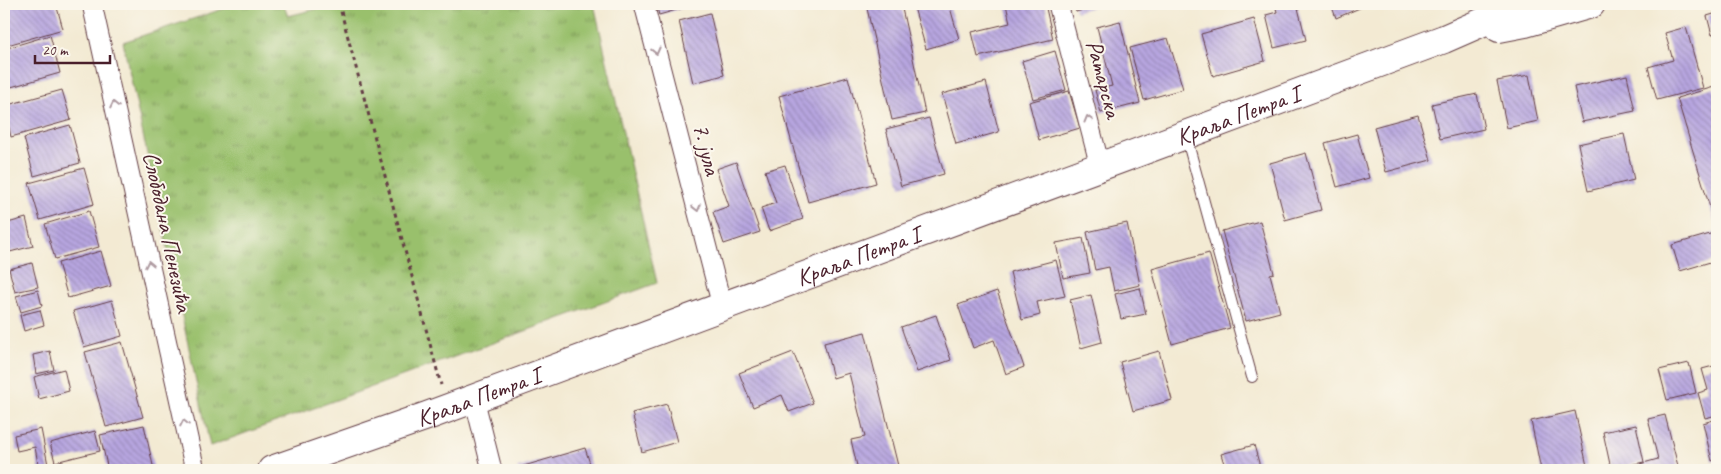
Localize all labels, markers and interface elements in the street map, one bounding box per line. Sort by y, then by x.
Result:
scale bar [35,32,110,64]
street label: Ратарска [1079,37,1129,123]
text: 20 m [42,41,69,60]
one-way arrow [650,46,661,55]
street label: Краља Петра I [1172,77,1309,152]
one-way arrow [109,101,120,110]
one-way arrow [1083,114,1094,123]
street label: 7. јула [686,120,728,179]
street label: Слободана Пенезића [136,149,200,316]
one-way arrow [691,204,701,212]
street label: Краља Петра I [792,218,929,293]
one-way arrow [144,259,155,268]
street label: Краља Петра I [413,358,550,433]
one-way arrow [179,418,190,427]

